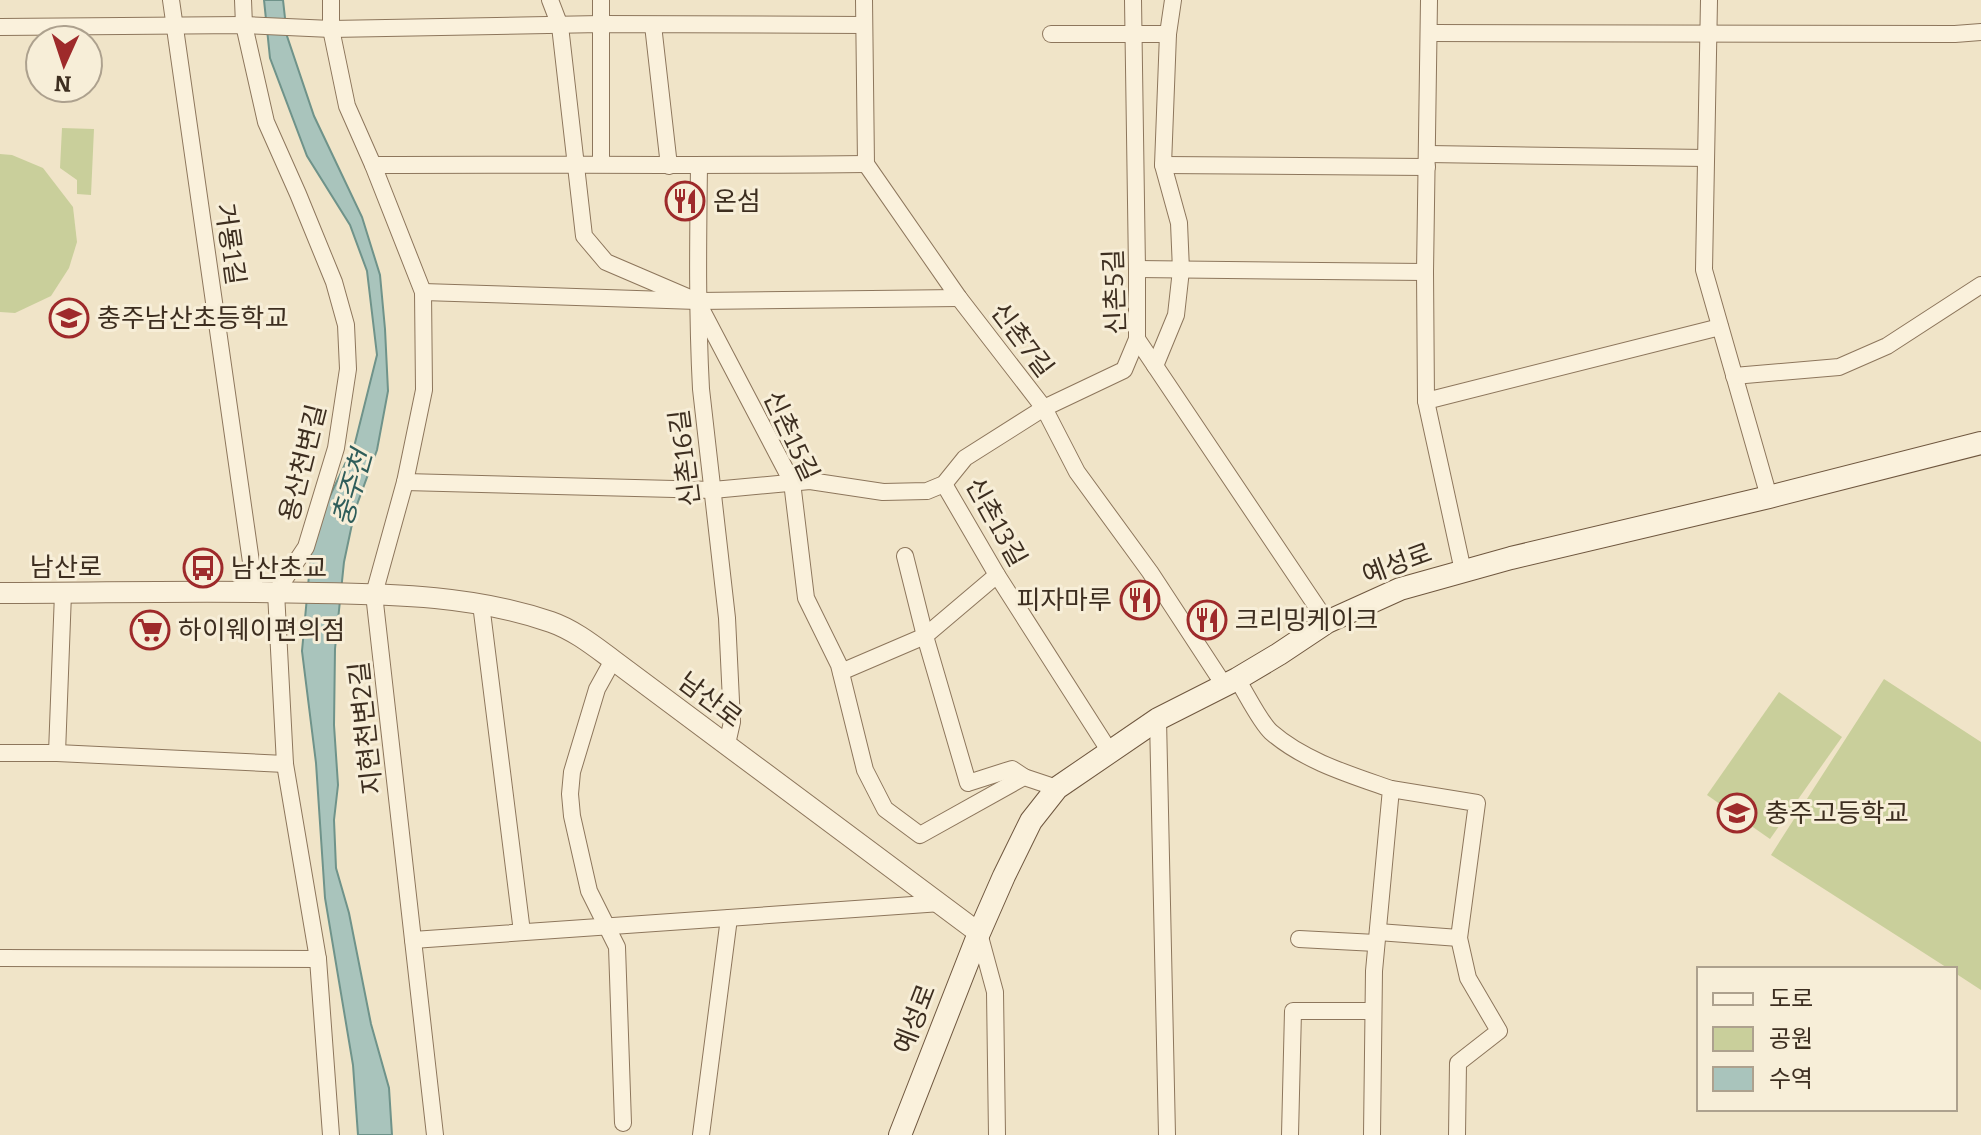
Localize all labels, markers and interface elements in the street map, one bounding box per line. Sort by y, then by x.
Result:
north arrow [24,24,104,104]
text: N [54,70,72,97]
restaurant icon: 온섬 [664,180,706,222]
place label: 온섬 [713,186,761,217]
street label: 거룡1길 [209,201,251,287]
street label: 신촌5길 [1098,249,1132,335]
school or university icon: 충주남산초등학교 [48,297,90,339]
street label: 신촌7길 [984,297,1060,383]
place label: 충주남산초등학교 [97,303,288,334]
street label: 신촌15길 [757,386,825,486]
street label: 용산천변길 [273,401,333,525]
street label: 신촌16길 [664,408,706,508]
water label: 충주천 [325,443,379,530]
street label: 신촌13길 [959,472,1033,572]
street label: 예성로 [1358,537,1436,591]
bus stop icon: 남산초교 [182,547,224,589]
street label: 남산로 [30,552,102,583]
place label: 남산초교 [231,553,327,584]
restaurant icon: 피자마루 [1119,579,1161,621]
place label: 피자마루 [1016,585,1112,616]
restaurant icon: 크리밍케이크 [1186,599,1228,641]
place label: 크리밍케이크 [1235,605,1379,636]
supermarket icon: 하이웨이편의점 [129,609,171,651]
place label: 하이웨이편의점 [178,615,345,646]
street label: 지현천변2길 [344,660,388,796]
street label: 남산로 [672,666,748,734]
school or university icon: 충주고등학교 [1716,792,1758,834]
place label: 충주고등학교 [1765,798,1909,829]
legend [1697,967,1957,1111]
street label: 예성로 [888,980,942,1058]
text: 도로 [1769,985,1813,1013]
text: 공원 [1769,1025,1813,1053]
text: 수역 [1769,1065,1813,1093]

